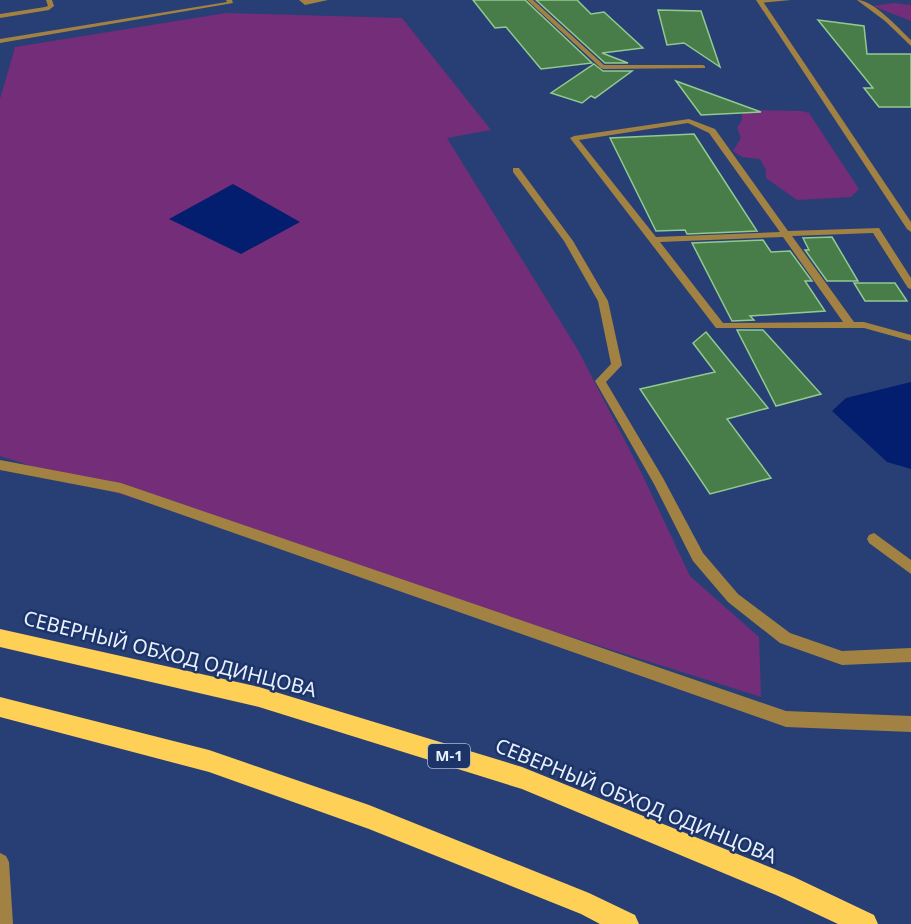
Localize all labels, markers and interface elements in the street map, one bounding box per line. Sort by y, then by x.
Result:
street label: СЕВЕРНЫЙ ОБХОД ОДИНЦОВА [21,604,320,703]
street label: СЕВЕРНЫЙ ОБХОД ОДИНЦОВА [491,732,781,870]
road number: М-1 [428,744,470,768]

